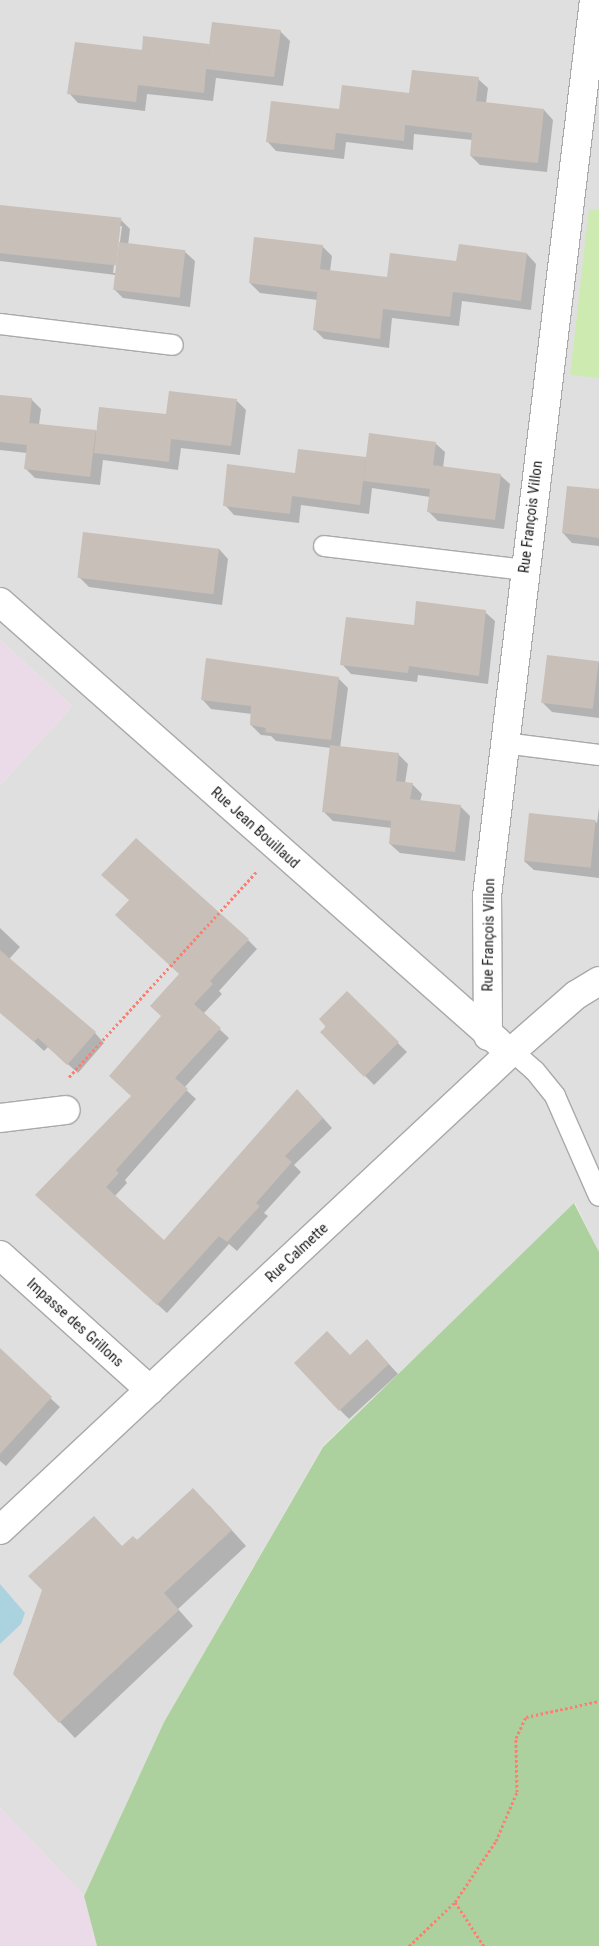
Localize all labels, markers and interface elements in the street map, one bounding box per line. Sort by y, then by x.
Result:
street label: Rue François Villon [515,460,547,574]
street label: Rue Jean Bouillaud [207,783,303,873]
street label: Rue François Villon [479,878,499,992]
street label: Rue Calmette [262,1219,332,1287]
street label: Impasse des Grillons [23,1275,127,1371]

